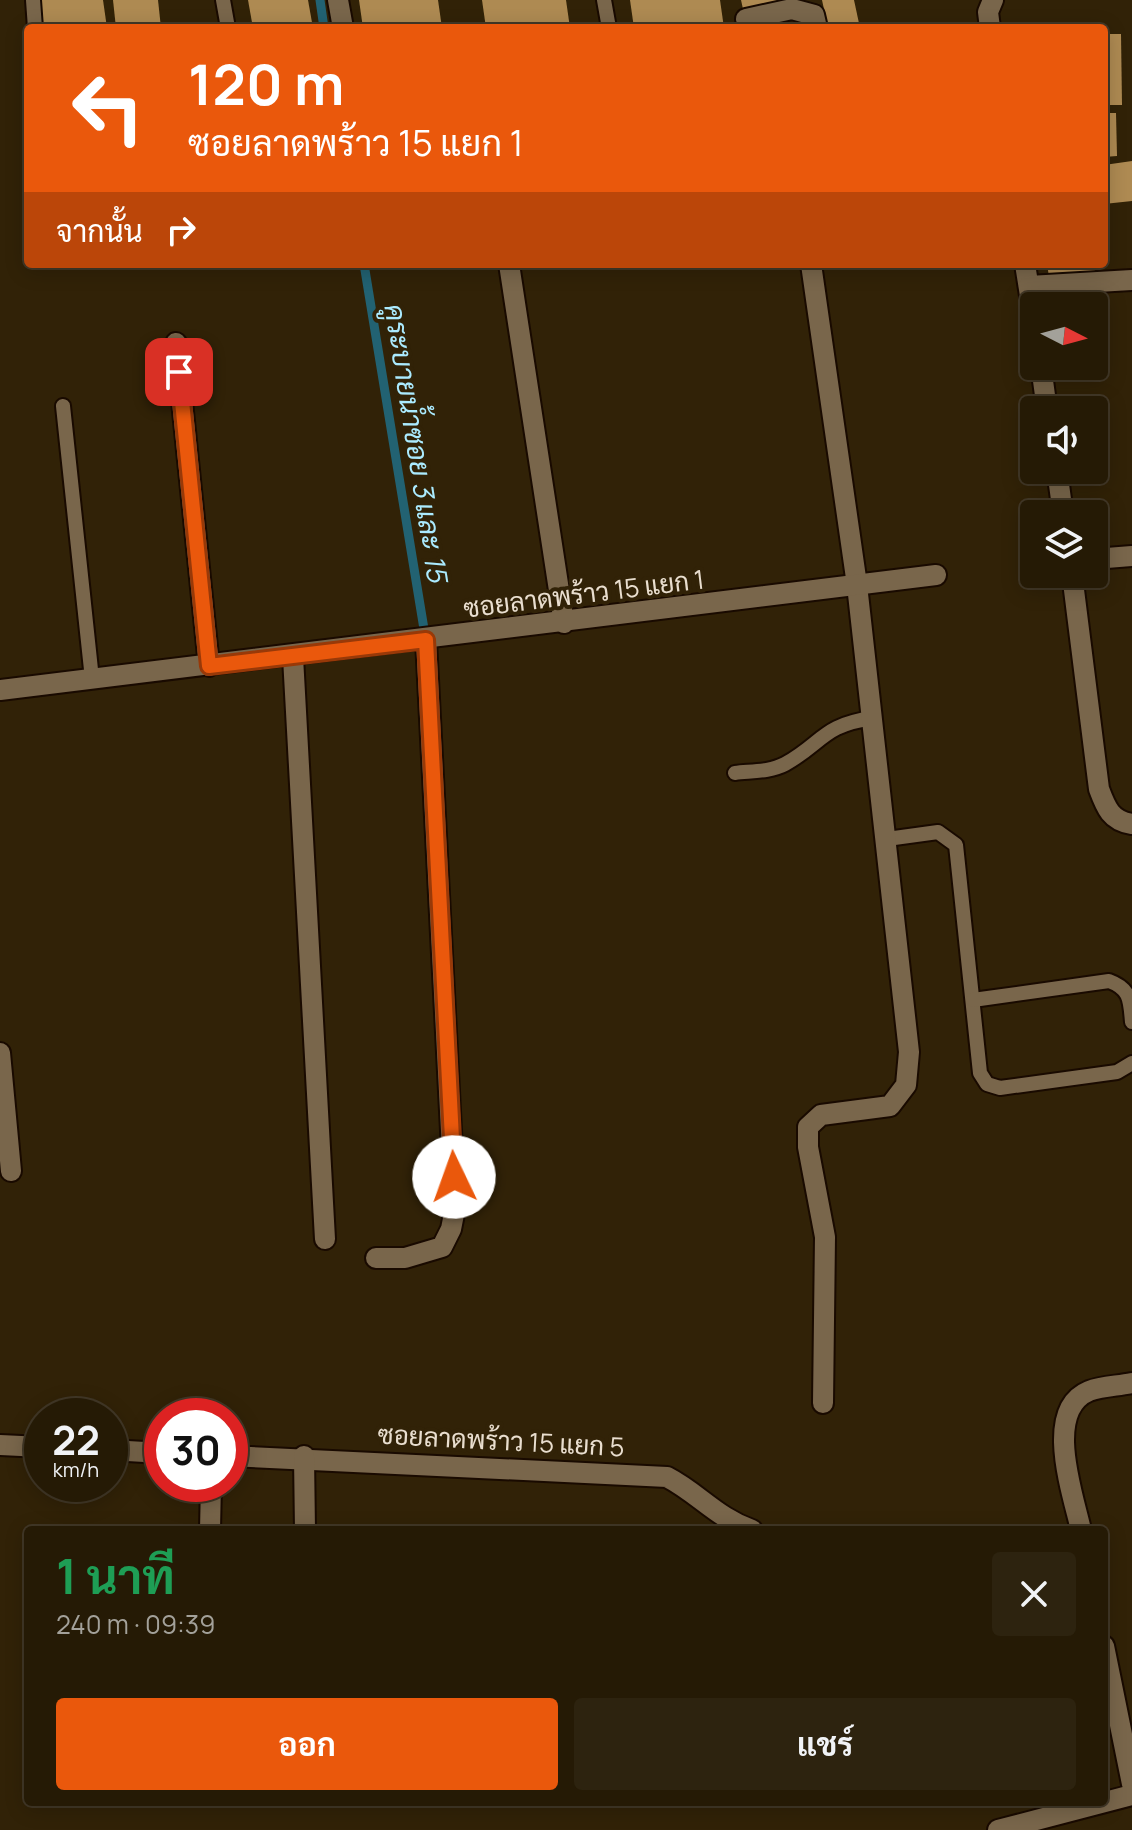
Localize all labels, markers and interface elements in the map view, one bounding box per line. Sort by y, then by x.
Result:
text: 120 m [188,45,344,122]
icon: left [56,56,160,160]
text: ซอยลาดพร้าว 15 แยก 1 [188,118,523,167]
icon: right [159,208,203,252]
text: จากนั้น [56,210,143,251]
north arrow [1020,292,1108,380]
map controls [1020,292,1108,588]
water label: คูระบายน้ำซอย 3 และ 15 [374,300,462,588]
pin [145,338,213,406]
icon: arrive [157,350,201,394]
button: sound [1020,396,1108,484]
button: layers [1020,500,1108,588]
street label: ซอยลาดพร้าว 15 แยก 1 [461,560,706,626]
position arrow [412,1135,496,1219]
speed limit sign: 30 [144,1398,248,1502]
text: 22 [52,1412,100,1467]
street label: ซอยลาดพร้าว 15 แยก 5 [377,1416,625,1464]
text: km/h [53,1456,99,1483]
text: 1 นาที [56,1543,175,1608]
button: close [992,1552,1076,1636]
text: 240 m · 09:39 [56,1606,215,1642]
button: ออก [56,1698,558,1790]
button: แชร์ [574,1698,1076,1790]

